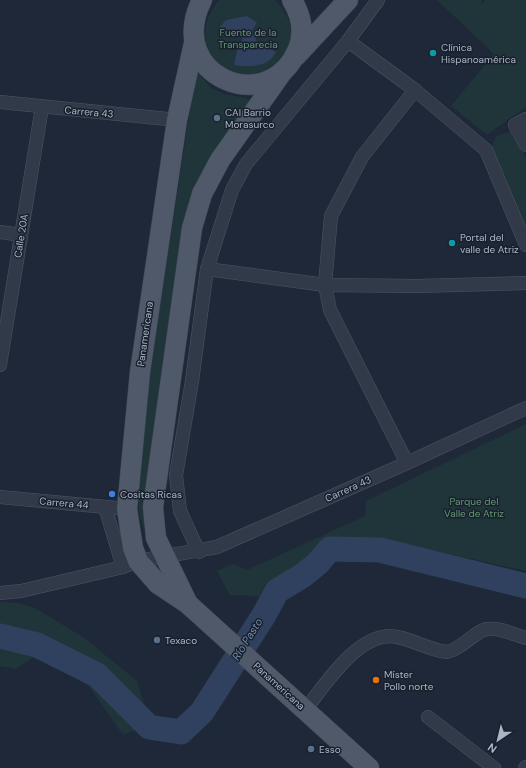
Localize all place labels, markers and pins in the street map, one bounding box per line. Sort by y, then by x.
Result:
place label: Clínica Hispanoamérica [441,41,516,66]
marker: Clínica Hispanoamérica [428,48,438,58]
place label: CAI Barrio Morasurco [225,106,274,131]
marker: CAI Barrio Morasurco [212,113,222,123]
place label: Portal del valle de Atriz [460,231,519,256]
marker: Portal del valle de Atriz [447,238,457,248]
place label: Cositas Ricas [120,488,182,501]
marker: Cositas Ricas [107,489,117,499]
place label: Texaco [165,634,197,647]
marker: Texaco [152,635,162,645]
place label: Míster Pollo norte [384,668,434,693]
marker: Míster Pollo norte [371,675,381,685]
place label: Esso [319,743,341,756]
marker: Esso [306,744,316,754]

